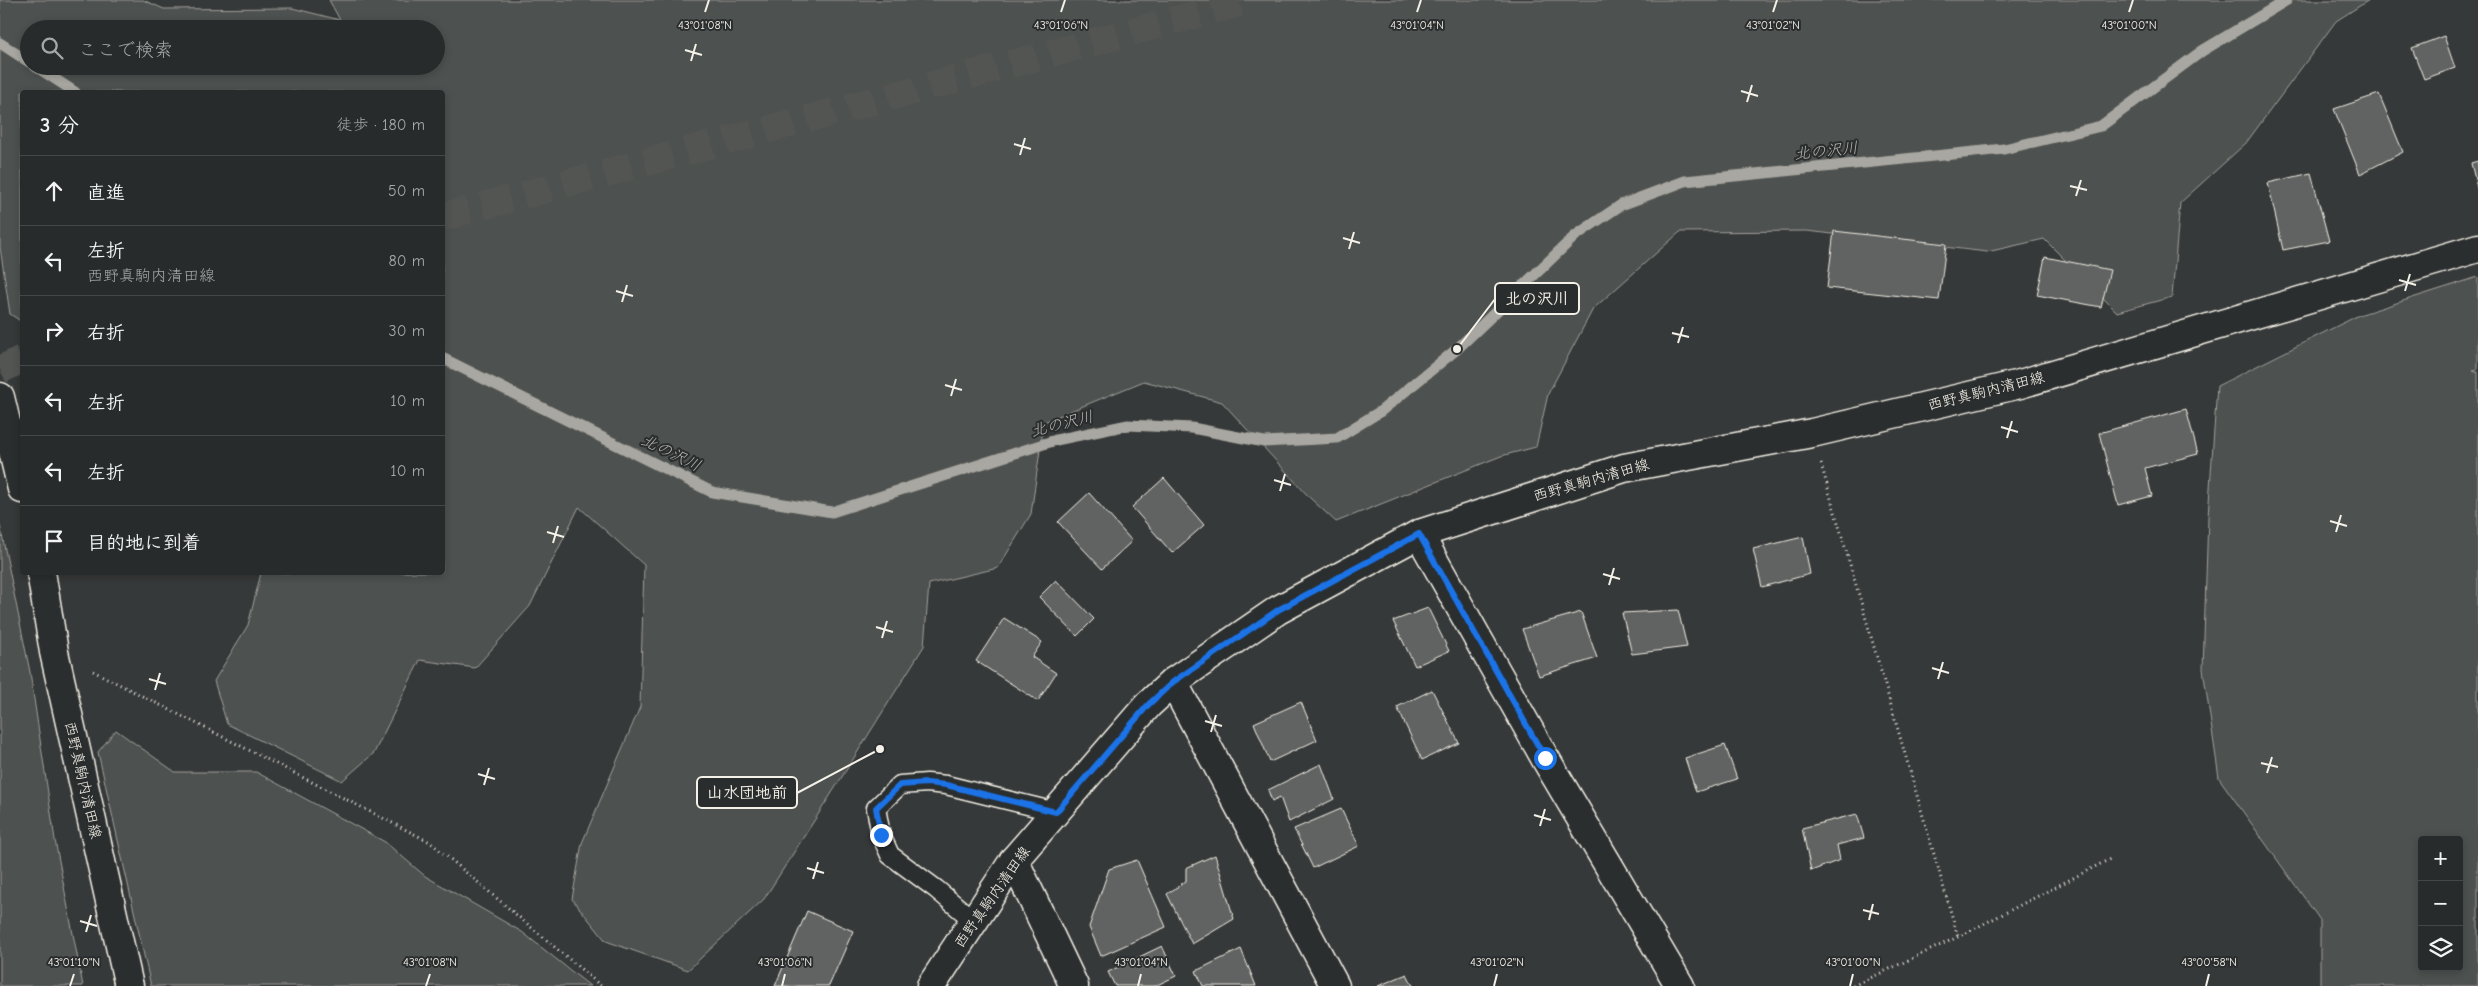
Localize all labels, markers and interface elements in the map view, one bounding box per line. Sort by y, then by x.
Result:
text: 43°01'08"N [678,18,732,32]
text: 43°01'06"N [1034,18,1088,32]
text: 43°01'04"N [1390,18,1444,32]
text: 43°01'02"N [1746,18,1800,32]
text: 43°01'00"N [2101,18,2157,32]
search box [20,20,445,75]
icon: search [38,34,66,62]
text: ここで検索 [78,39,173,61]
text: 3 分 [40,113,79,137]
text: 徒歩 · 180 m [337,116,425,134]
water label: 北の沢川 [1793,139,1859,163]
icon: ahead [40,177,68,205]
text: 直進 [87,182,125,204]
text: 50 m [388,182,425,200]
text: 左折 [87,240,125,262]
icon: left [40,247,68,275]
text: 80 m [388,252,425,270]
text: 西野真駒内清田線 [87,267,215,285]
callout: 北の沢川 [1495,283,1579,314]
text: 北の沢川 [1505,290,1569,308]
icon: right [40,317,68,345]
text: 右折 [87,322,125,344]
text: 30 m [389,322,425,340]
street label: 西野真駒内清田線 [1926,368,2046,414]
icon: left [40,387,68,415]
text: 左折 [87,392,125,414]
text: 10 m [390,392,425,410]
water label: 北の沢川 [1029,408,1095,440]
water label: 北の沢川 [638,431,704,475]
street label: 西野真駒内清田線 [1531,455,1651,505]
icon: left [40,457,68,485]
text: 左折 [87,462,125,484]
text: 10 m [390,462,425,480]
icon: arrive [40,527,68,555]
text: 目的地に到着 [87,532,201,554]
street label: 西野真駒内清田線 [61,720,105,840]
route start [1534,747,1557,770]
callout: 山水団地前 [697,777,797,808]
text: 山水団地前 [707,784,787,802]
route end [870,824,893,847]
map controls [2418,836,2463,971]
button: + [2418,836,2463,881]
street label: 西野真駒内清田線 [950,843,1034,951]
button: − [2418,881,2463,926]
button: layers [2418,926,2463,971]
text: 43°01'10"N [48,955,100,969]
text: 43°01'08"N [403,955,457,969]
text: 43°01'06"N [758,955,812,969]
text: 43°01'04"N [1114,955,1168,969]
text: 43°01'02"N [1470,955,1524,969]
text: 43°01'00"N [1825,955,1881,969]
text: 43°00'58"N [2181,955,2237,969]

